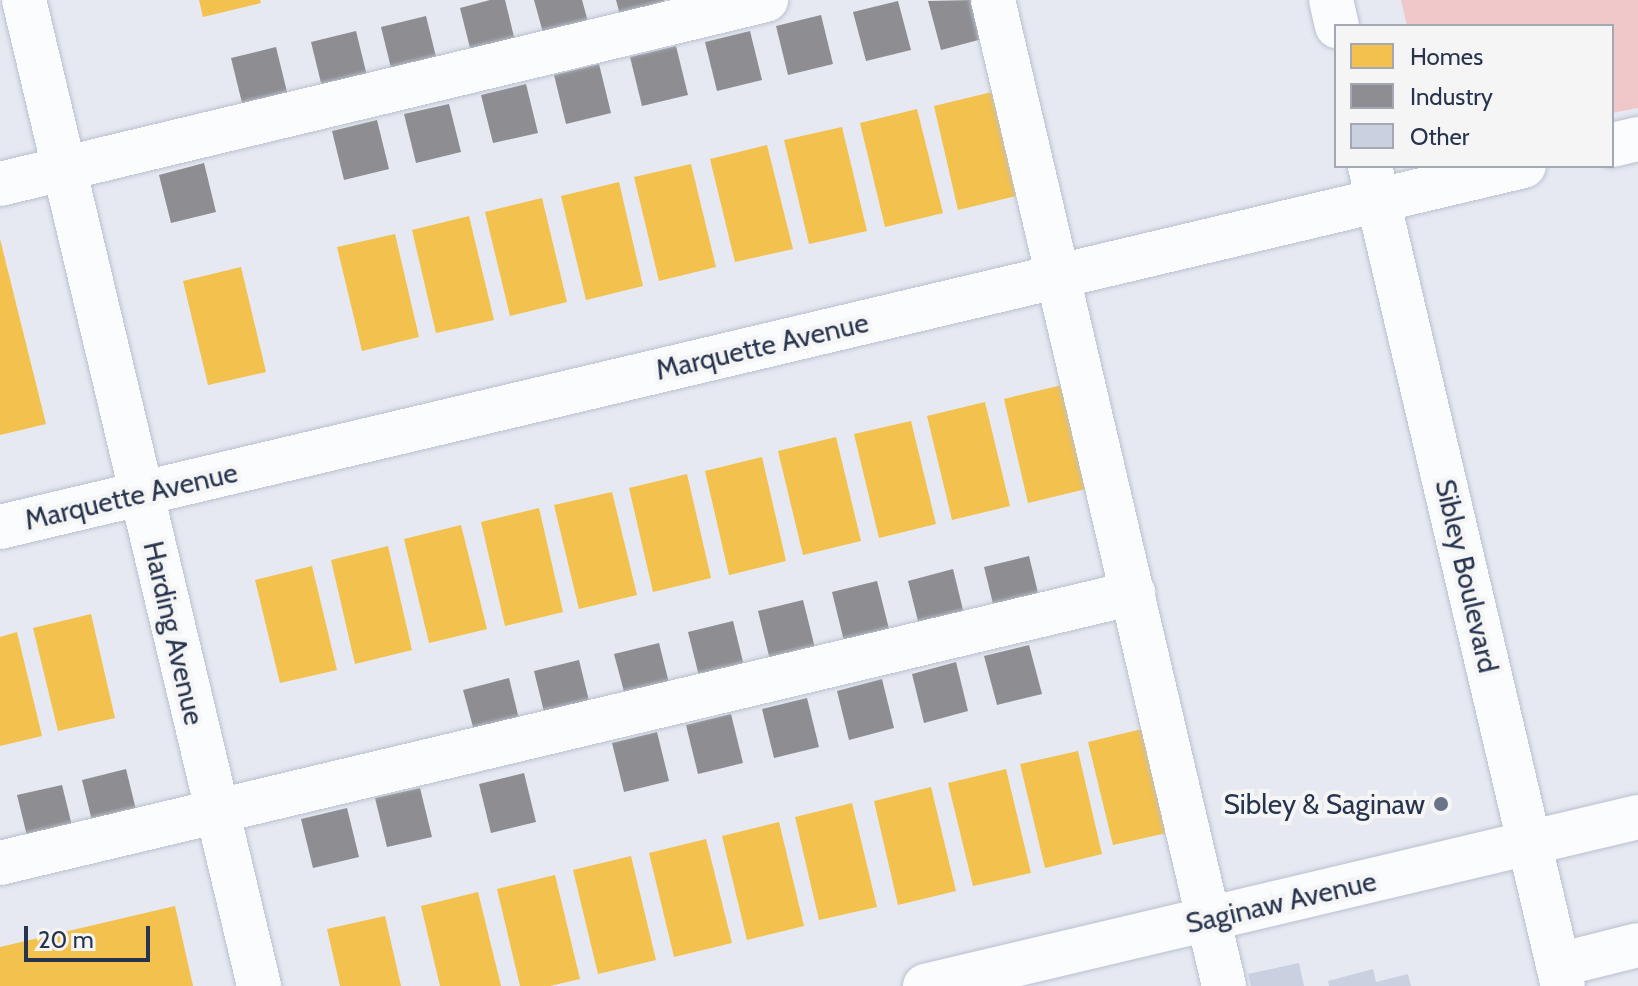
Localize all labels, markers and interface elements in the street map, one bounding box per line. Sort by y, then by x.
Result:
legend [1334,24,1614,168]
text: Homes [1410,42,1483,71]
text: Industry [1410,82,1493,111]
text: Other [1410,122,1469,151]
street label: Marquette Avenue [652,305,872,387]
street label: Marquette Avenue [21,455,241,537]
street label: Sibley Boulevard [1428,476,1506,676]
street label: Harding Avenue [137,538,211,728]
place label: Sibley & Saginaw [1224,787,1425,821]
marker: Sibley & Saginaw [1432,795,1450,813]
street label: Saginaw Avenue [1183,864,1379,940]
scale bar [28,910,154,960]
text: 20 m [38,925,94,954]

